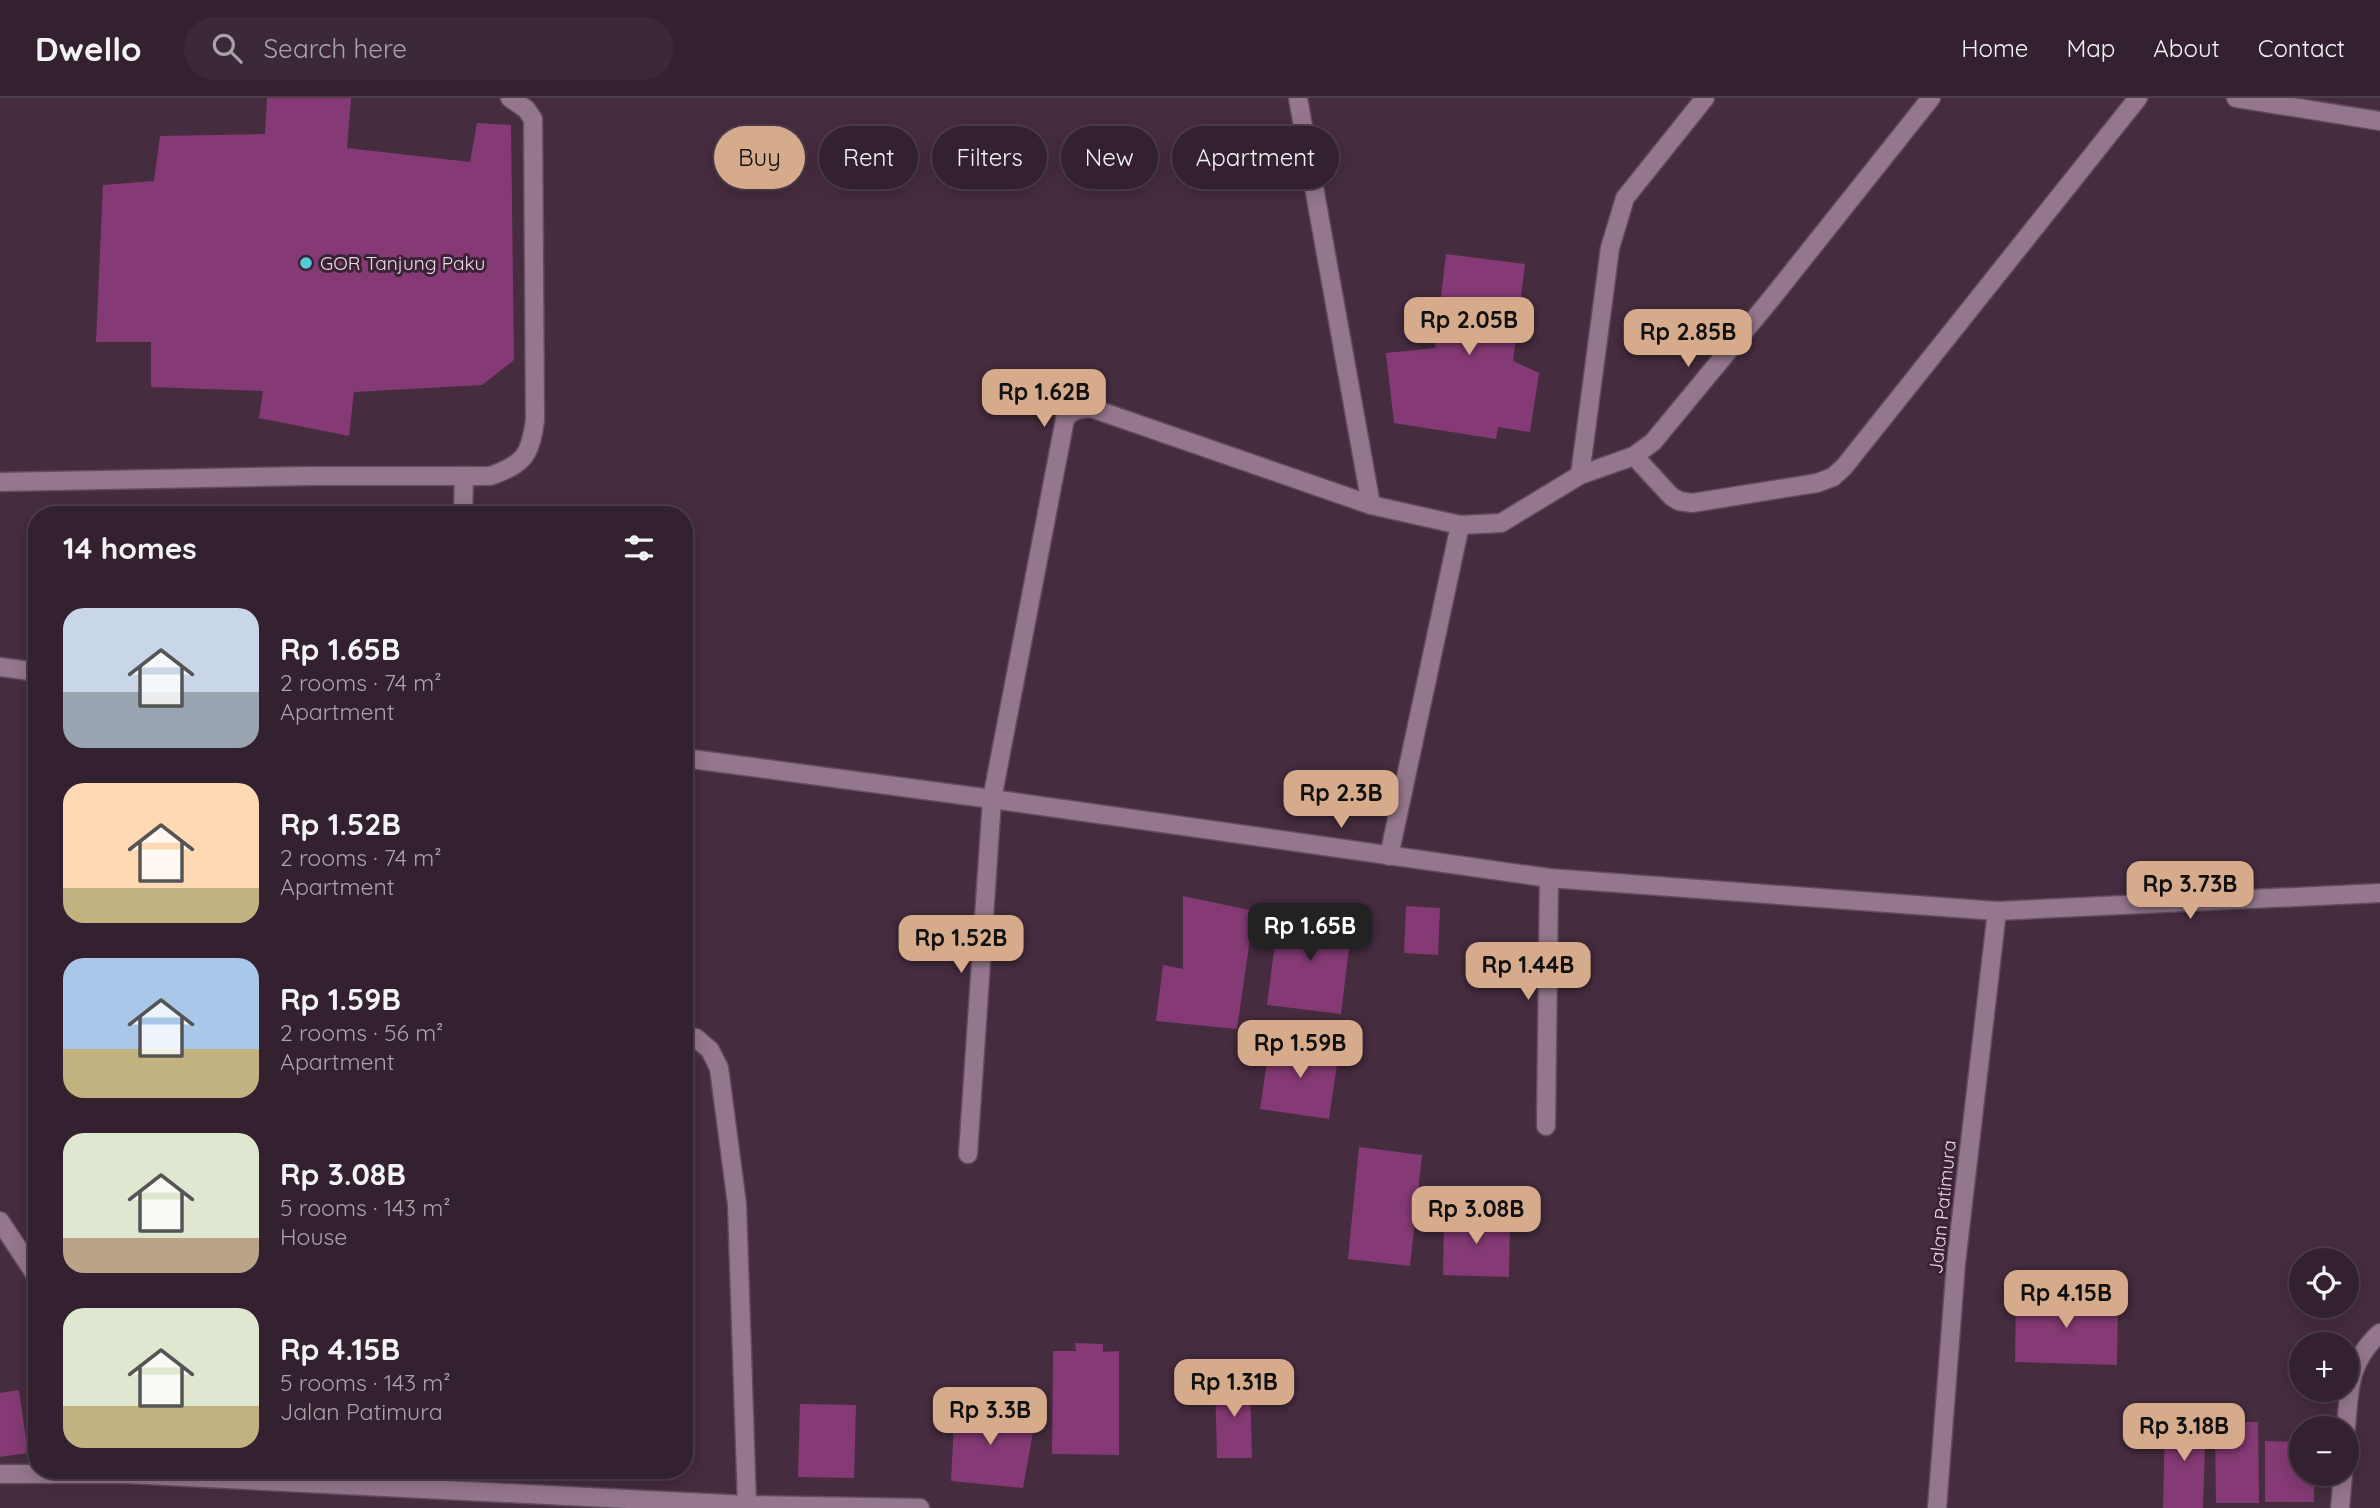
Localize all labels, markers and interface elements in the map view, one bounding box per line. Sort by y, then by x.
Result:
search box [184,17,674,80]
text: Dwello [35,28,142,69]
icon: search [208,29,246,67]
text: Search here [264,32,407,65]
text: Home [1961,33,2028,63]
text: Map [2066,33,2115,63]
text: About [2153,33,2220,63]
text: Contact [2258,33,2345,63]
chip: Buy [714,126,805,189]
chip: Rent [819,126,918,189]
chip: Filters [932,126,1047,189]
chip: New [1061,126,1158,189]
chip: Apartment [1172,126,1339,189]
place label: GOR Tanjung Paku [320,251,485,275]
marker: GOR Tanjung Paku [298,255,314,271]
pin: Rp 2.05B [1397,298,1541,357]
text: Rp 2.05B [1420,305,1518,334]
pin: Rp 2.85B [1616,310,1760,369]
text: Rp 2.85B [1640,317,1736,346]
pin: Rp 1.62B [972,370,1116,429]
text: Rp 1.62B [998,377,1090,406]
text: 14 homes [63,529,197,567]
icon: filters [620,529,658,567]
text: Rp 1.65B [280,630,401,668]
icon: home [119,636,203,720]
text: 2 rooms · 74 m² [280,668,442,697]
text: Apartment [280,697,394,726]
pin: Rp 2.3B [1276,770,1406,830]
text: Rp 2.3B [1300,778,1382,807]
text: Rp 1.52B [280,805,401,843]
icon: home [119,811,203,895]
text: 2 rooms · 74 m² [280,843,442,872]
pin: Rp 3.73B [2118,862,2262,921]
text: Rp 3.73B [2143,869,2237,898]
text: Apartment [280,872,394,901]
pin: Rp 1.65B [1238,904,1382,963]
text: Rp 1.65B [1264,911,1356,940]
pin: Rp 1.52B [889,916,1033,975]
text: Rp 1.52B [915,923,1007,952]
pin: Rp 1.44B [1456,942,1600,1002]
text: Rp 1.44B [1482,950,1574,979]
text: Rp 1.59B [280,980,401,1018]
icon: home [119,986,203,1070]
text: 2 rooms · 56 m² [280,1018,443,1047]
pin: Rp 1.59B [1228,1020,1372,1080]
text: Rp 1.59B [1254,1028,1346,1057]
text: Apartment [280,1047,394,1076]
street label: Jalan Patimura [1923,1139,1961,1275]
text: Rp 3.08B [280,1155,406,1193]
icon: home [119,1161,203,1245]
pin: Rp 3.08B [1404,1186,1548,1246]
text: 5 rooms · 143 m² [280,1193,451,1222]
text: Rp 3.08B [1428,1194,1524,1223]
text: House [280,1222,347,1251]
map controls [2289,1248,2359,1486]
button: locate [2289,1248,2359,1318]
pin: Rp 4.15B [1994,1270,2138,1330]
text: Rp 4.15B [2020,1278,2112,1307]
text: Rp 4.15B [280,1330,400,1368]
button: + [2289,1332,2359,1402]
icon: home [119,1336,203,1420]
pin: Rp 1.31B [1162,1360,1306,1419]
text: Rp 1.31B [1190,1367,1278,1396]
text: 5 rooms · 143 m² [280,1368,451,1397]
pin: Rp 3.3B [925,1388,1055,1447]
text: Rp 3.3B [949,1395,1031,1424]
text: Jalan Patimura [280,1397,443,1426]
pin: Rp 3.18B [2112,1404,2256,1463]
text: Rp 3.18B [2139,1411,2229,1440]
button: − [2289,1416,2359,1486]

